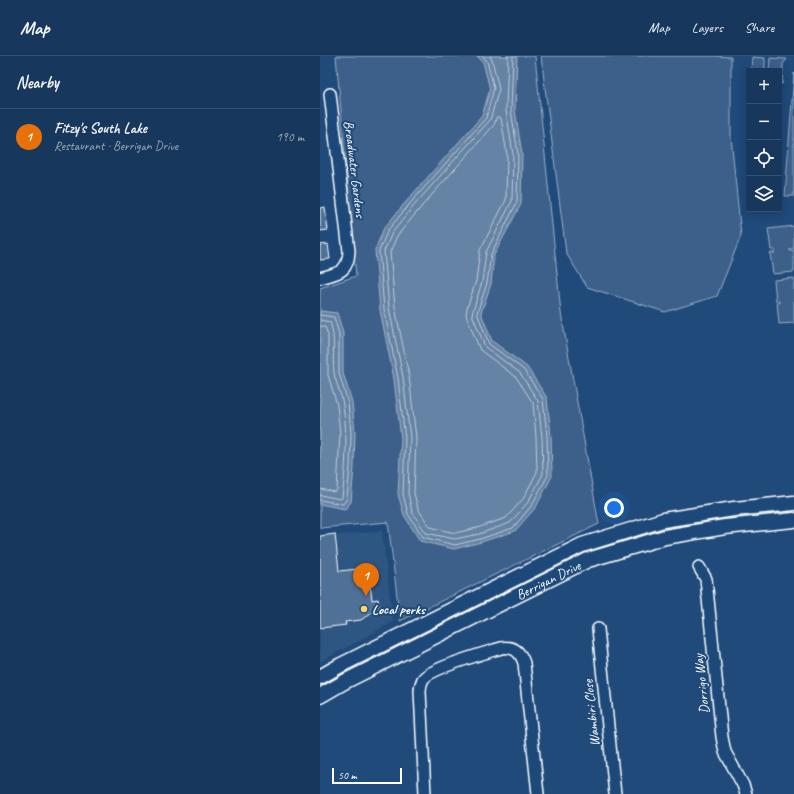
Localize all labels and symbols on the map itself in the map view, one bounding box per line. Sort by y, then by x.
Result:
street label: Broadwater Gardens [340,120,369,220]
your location [604,498,624,518]
street label: Berrigan Drive [513,556,585,604]
pin: 1 [353,563,379,596]
place label: Local perks [372,601,427,618]
marker: Local perks [359,604,369,614]
street label: Dorrigo Way [690,652,713,715]
street label: Wambiri Close [579,677,603,747]
scale bar [332,766,402,785]

